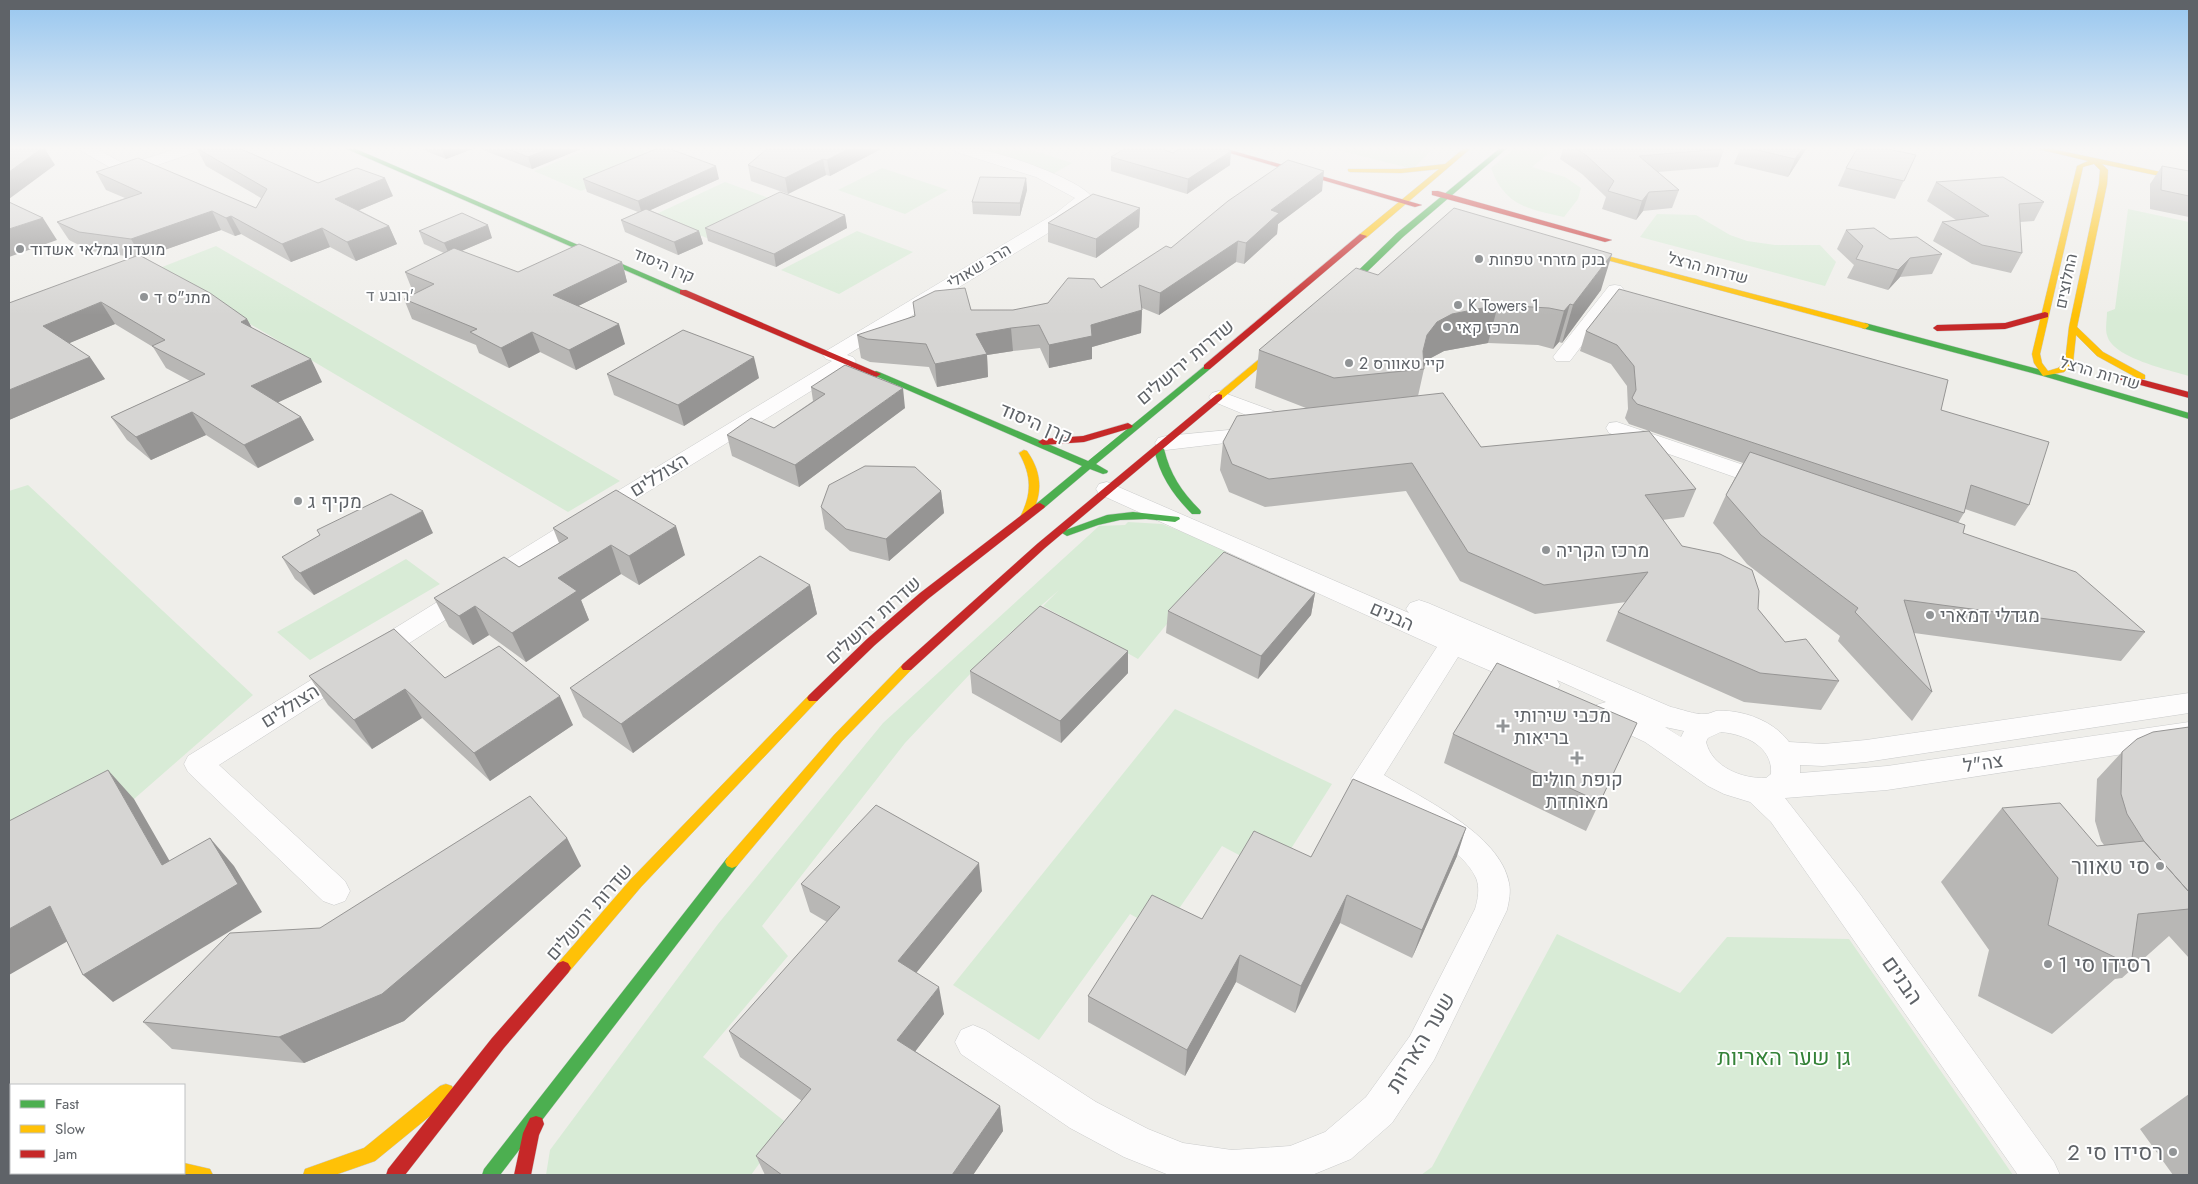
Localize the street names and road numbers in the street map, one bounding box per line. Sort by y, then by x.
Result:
street label: הרב שאולי [943,238,1015,294]
street label: קרן היסוד [630,242,698,288]
street label: שדרות הרצל [1665,246,1751,290]
street label: החלוצים [2049,251,2083,311]
street label: שדרות ירושלים [1130,313,1240,411]
street label: שדרות הרצל [2057,351,2143,395]
street label: קרן היסוד [995,396,1077,450]
street label: הצוללים [625,446,693,504]
street label: שדרות ירושלים [819,570,927,670]
street label: הבנים [1366,594,1418,638]
street label: הצוללים [256,677,324,735]
street label: צה"ל [1961,747,2005,779]
street label: שדרות ירושלים [539,858,639,966]
street label: הבנים [1875,949,1931,1011]
street label: שער האריות [1377,986,1463,1098]

